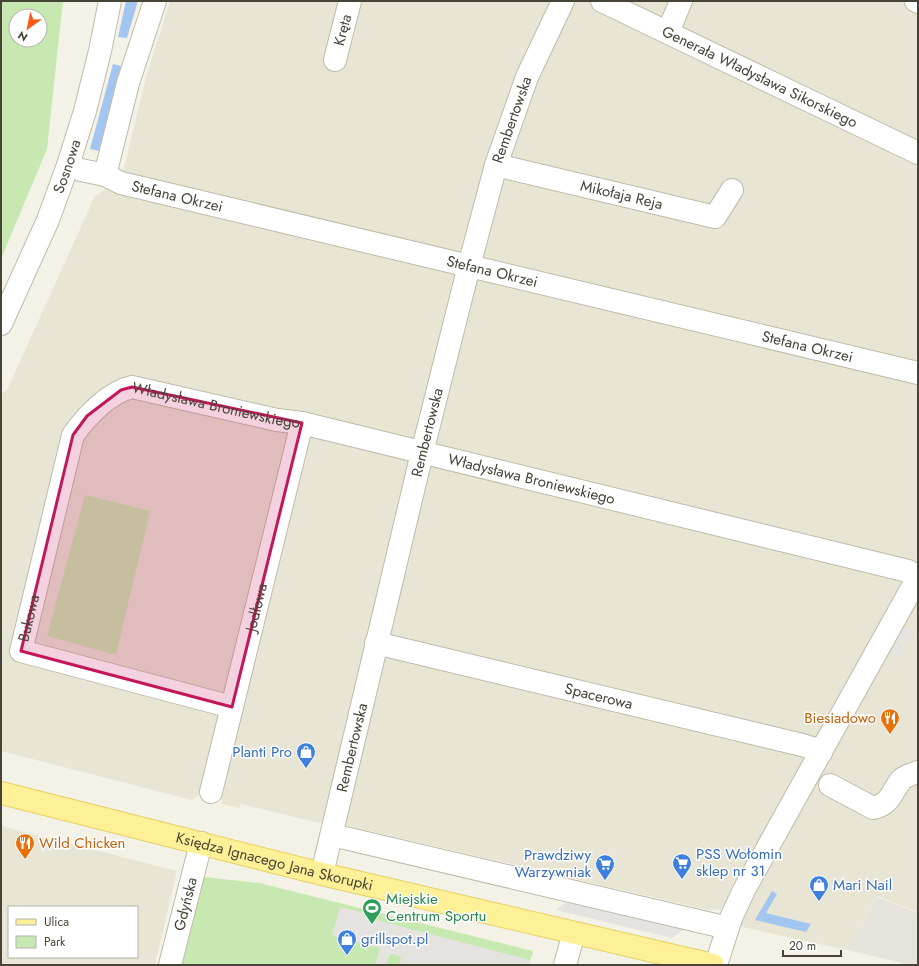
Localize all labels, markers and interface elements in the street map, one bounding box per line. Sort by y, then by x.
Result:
north arrow [8,8,48,48]
street label: Kręta [328,12,357,48]
street label: Generała Władysława Sikorskiego [658,20,861,133]
text: N [15,27,31,45]
street label: Rembertowska [486,73,537,166]
street label: Sosnowa [48,137,86,197]
street label: Mikołaja Reja [578,174,665,215]
street label: Stefana Okrzei [129,175,225,218]
street label: Stefana Okrzei [444,250,540,293]
street label: Stefana Okrzei [760,325,855,368]
street label: Władysława Broniewskiego [130,376,301,434]
street label: Rembertowska [406,386,449,479]
street label: Władysława Broniewskiego [446,448,617,510]
street label: Jodłowa [239,581,273,636]
street label: Bukowa [13,592,45,644]
street label: Spacerowa [562,678,635,715]
street label: Rembertowska [331,701,373,794]
place label: Biesiadowo [804,707,876,729]
restaurant icon: Biesiadowo [879,707,901,735]
place label: Planti Pro [232,741,292,763]
shop icon: Planti Pro [295,741,317,769]
street label: Księdza Ignacego Jana Skorupki [174,827,375,897]
restaurant icon: Wild Chicken [14,832,36,860]
place label: Wild Chicken [39,832,125,854]
place label: PSS Wołomin sklep nr 31 [696,843,782,882]
place label: Prawdziwy Warzywniak [515,844,591,883]
supermarket icon: PSS Wołomin sklep nr 31 [671,852,693,880]
supermarket icon: Prawdziwy Warzywniak [594,853,616,881]
shop icon: Mari Nail [808,874,830,902]
place label: Mari Nail [833,874,892,896]
street label: Gdyńska [168,875,203,933]
place label: Miejskie Centrum Sportu [386,888,486,927]
sports icon: Miejskie Centrum Sportu [361,897,383,925]
legend [8,906,138,958]
text: Ulica [44,913,69,931]
shop icon: grillspot.pl [336,928,358,956]
place label: grillspot.pl [361,928,428,950]
scale bar [783,932,841,958]
text: Park [44,933,66,951]
text: 20 m [789,937,816,955]

